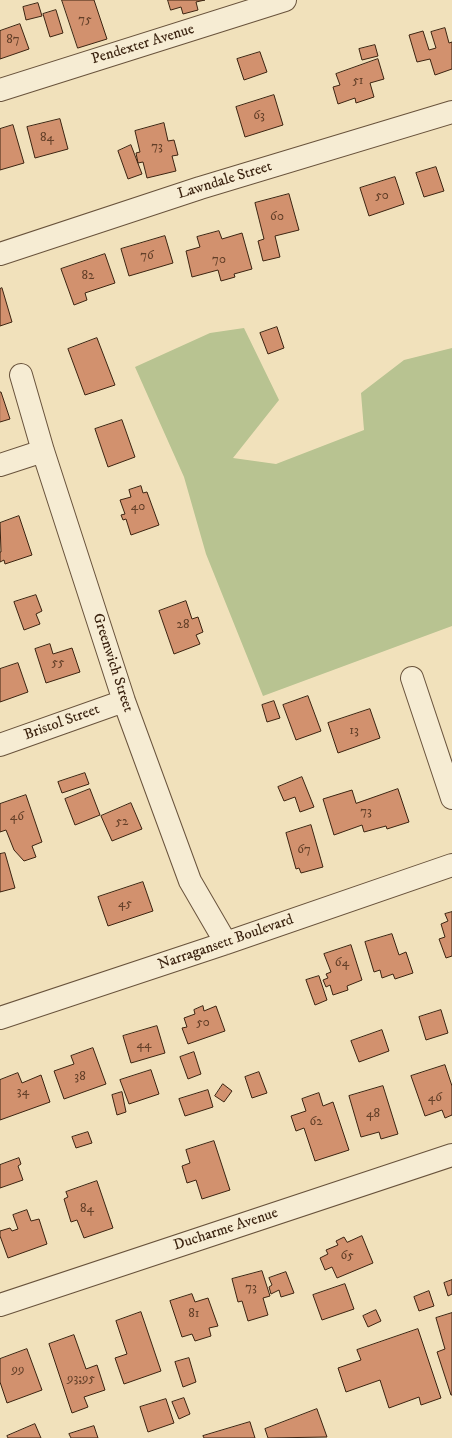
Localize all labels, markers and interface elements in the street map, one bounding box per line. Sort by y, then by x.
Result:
house number: 75 [78,12,92,28]
street label: Pendexter Avenue [89,21,197,69]
house number: 87 [6,32,20,48]
house number: 51 [352,73,364,89]
house number: 63 [253,108,265,124]
house number: 84 [40,130,54,146]
house number: 73 [151,139,163,155]
street label: Lawndale Street [176,158,274,204]
house number: 50 [375,188,389,204]
house number: 60 [270,209,284,225]
house number: 76 [140,248,154,264]
house number: 70 [212,252,226,268]
house number: 82 [82,268,94,284]
house number: 40 [131,499,145,515]
street label: Greenwich Street [88,611,136,715]
house number: 28 [177,617,189,633]
house number: 55 [52,655,64,671]
street label: Bristol Street [22,701,102,745]
house number: 13 [349,723,359,739]
house number: 73 [360,804,372,820]
house number: 46 [10,809,24,825]
house number: 52 [116,814,128,830]
house number: 67 [297,842,311,858]
house number: 45 [118,896,132,912]
street label: Narragansett Boulevard [156,911,296,975]
house number: 64 [335,955,349,971]
house number: 50 [196,1015,210,1031]
house number: 44 [137,1037,151,1053]
house number: 38 [74,1069,86,1085]
house number: 34 [17,1084,29,1100]
house number: 46 [428,1090,442,1106]
house number: 48 [366,1106,380,1122]
house number: 62 [309,1114,323,1130]
house number: 84 [80,1201,94,1217]
street label: Ducharme Avenue [172,1205,280,1255]
house number: 65 [340,1248,354,1264]
house number: 73 [245,1280,257,1296]
house number: 81 [188,1306,200,1322]
house number: 99 [12,1362,24,1378]
house number: 93;95 [67,1371,95,1387]

